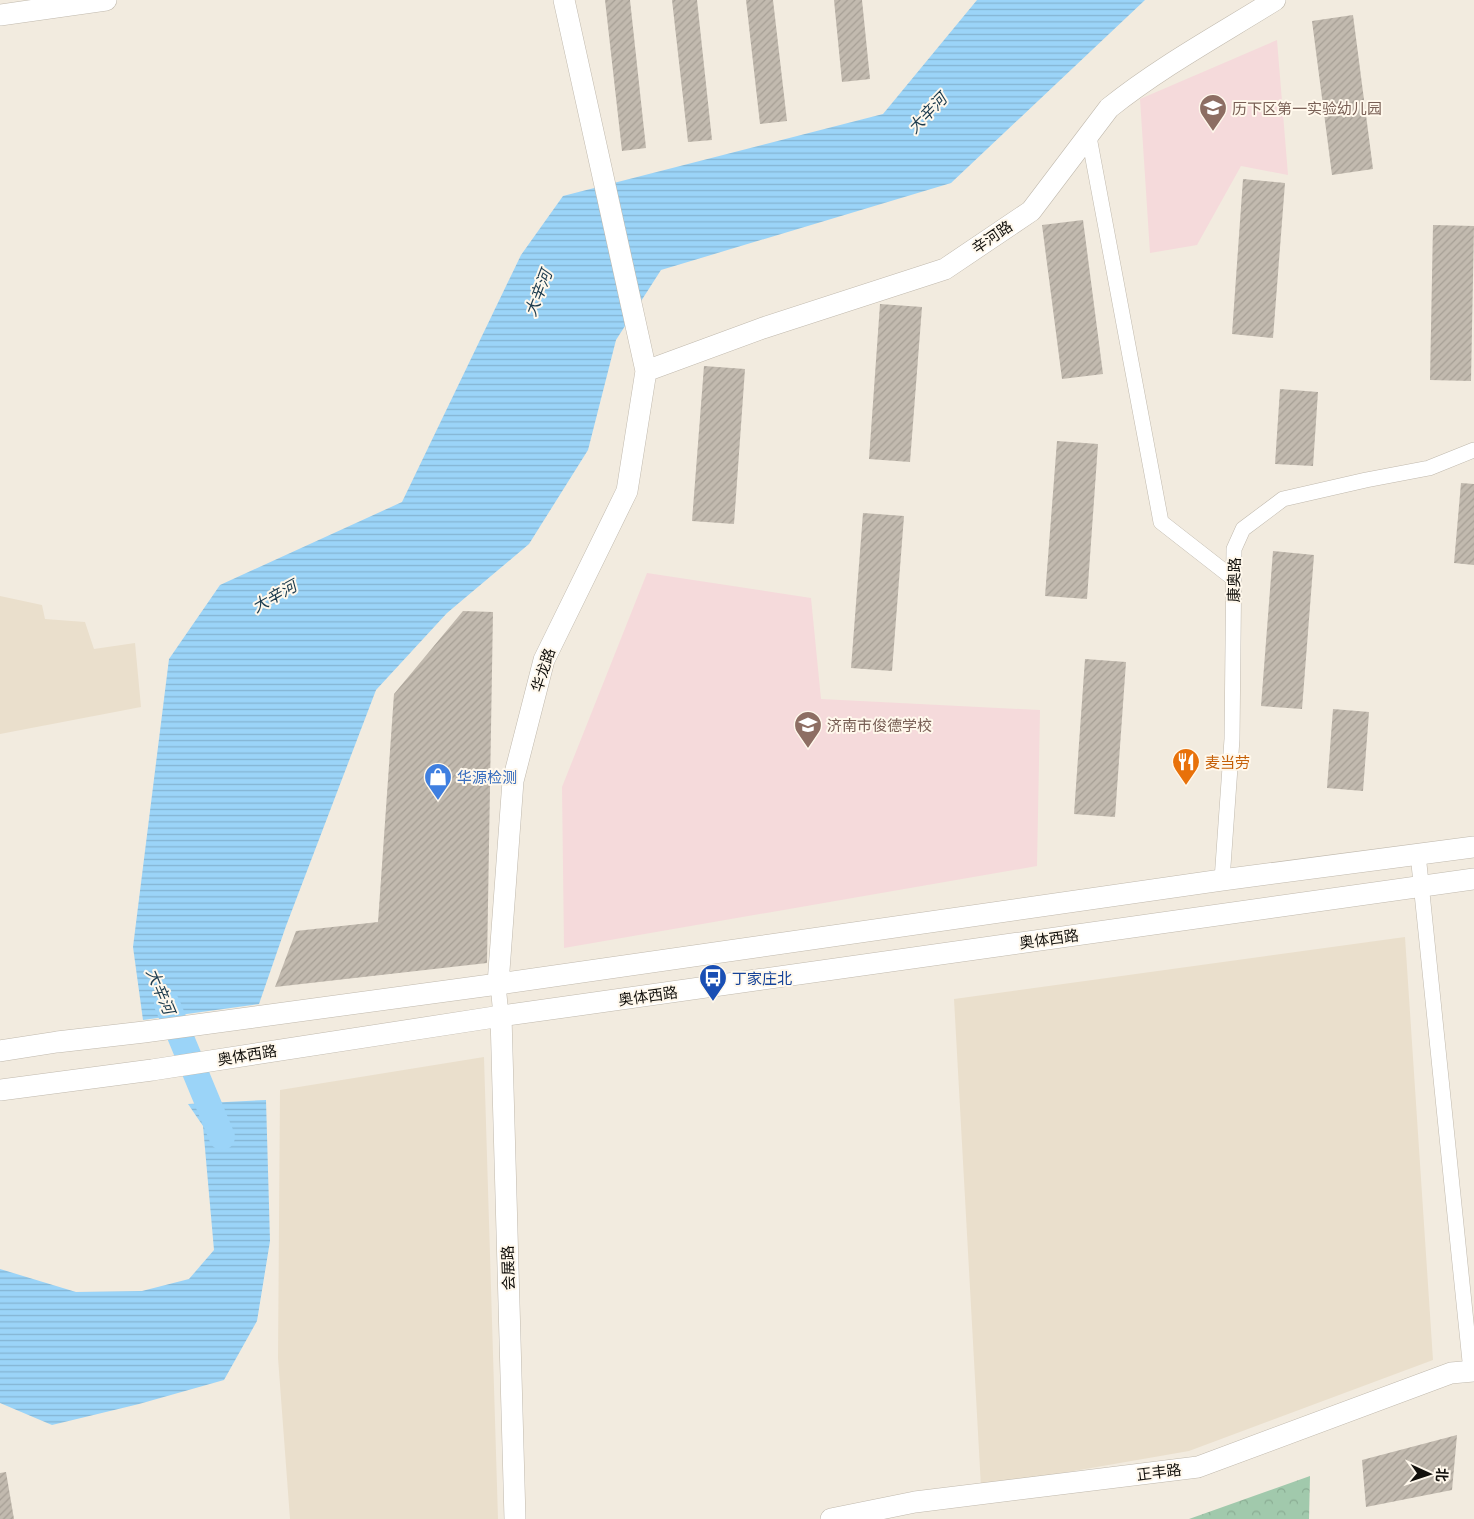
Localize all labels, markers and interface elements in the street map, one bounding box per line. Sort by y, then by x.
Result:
water label: 大辛河 [903,87,953,137]
school or university icon: 历下区第一实验幼儿园 [1198,93,1228,132]
place label: 历下区第一实验幼儿园 [1232,99,1382,118]
street label: 辛河路 [968,217,1016,257]
water label: 大辛河 [520,264,557,319]
street label: 康奥路 [1224,557,1244,603]
water label: 大辛河 [248,574,302,616]
street label: 华龙路 [527,646,559,694]
school or university icon: 济南市俊德学校 [793,710,823,749]
place label: 济南市俊德学校 [827,716,932,735]
restaurant icon: 麦当劳 [1171,747,1201,786]
place label: 麦当劳 [1205,753,1250,772]
shop icon: 华源检测 [423,762,453,801]
place label: 华源检测 [457,768,517,787]
street label: 奥体西路 [1018,925,1080,953]
bus stop icon: 丁家庄北 [698,963,728,1002]
water label: 大辛河 [142,965,181,1020]
place label: 丁家庄北 [732,969,792,988]
street label: 奥体西路 [617,982,679,1010]
street label: 奥体西路 [216,1041,278,1069]
street label: 会展路 [498,1245,518,1291]
north arrow [1404,1449,1454,1499]
street label: 正丰路 [1136,1460,1182,1484]
text: 北 [1433,1467,1451,1482]

